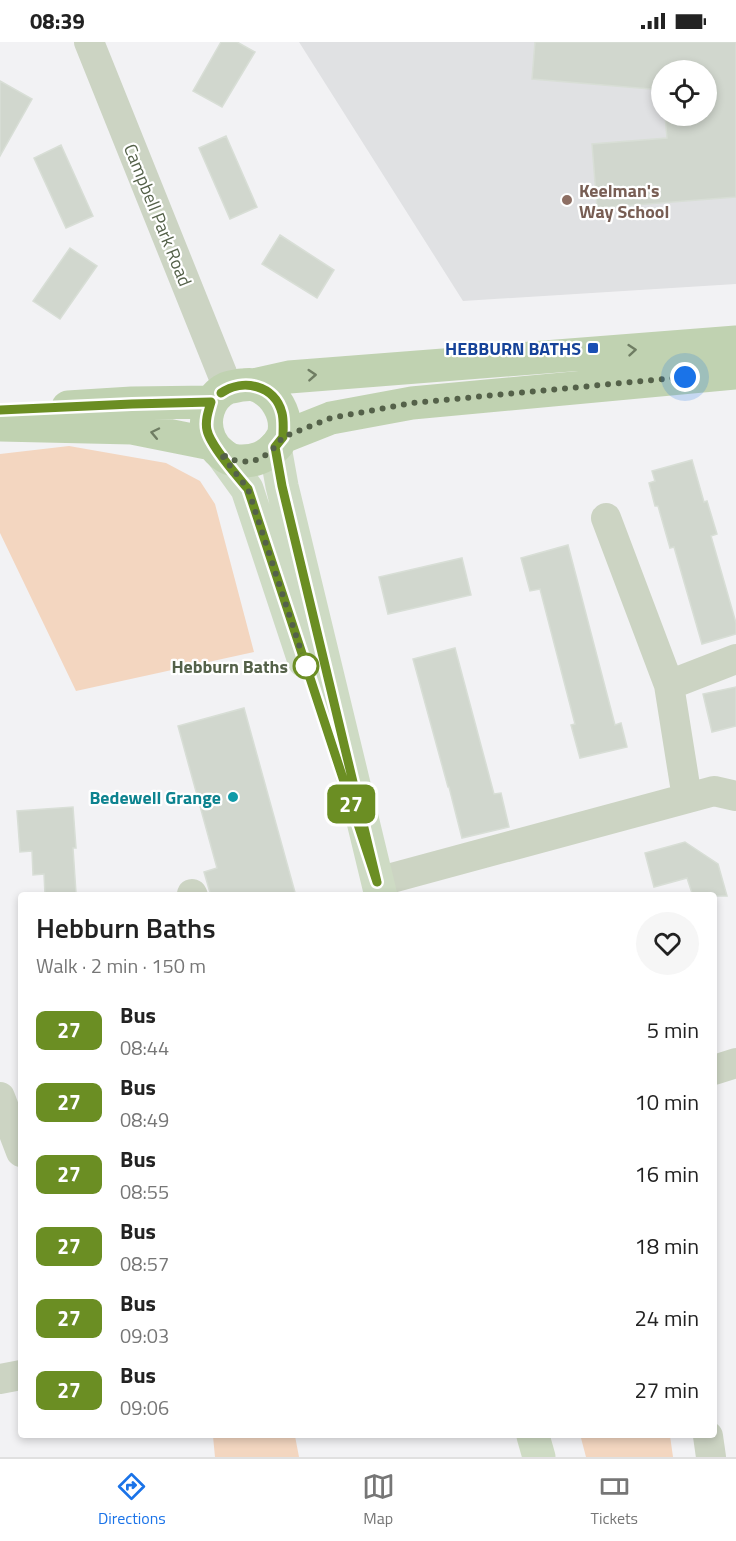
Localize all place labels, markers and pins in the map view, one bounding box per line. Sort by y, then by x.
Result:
place label: Keelman's Way School [579,177,669,225]
marker: Keelman's Way School [560,193,574,207]
place label: HEBBURN BATHS [445,335,581,362]
marker: HEBBURN BATHS [586,341,600,355]
place label: Hebburn Baths [171,653,288,680]
marker: Hebburn Baths [293,653,319,679]
place label: Bedewell Grange [89,784,221,811]
marker: Bedewell Grange [226,790,240,804]

